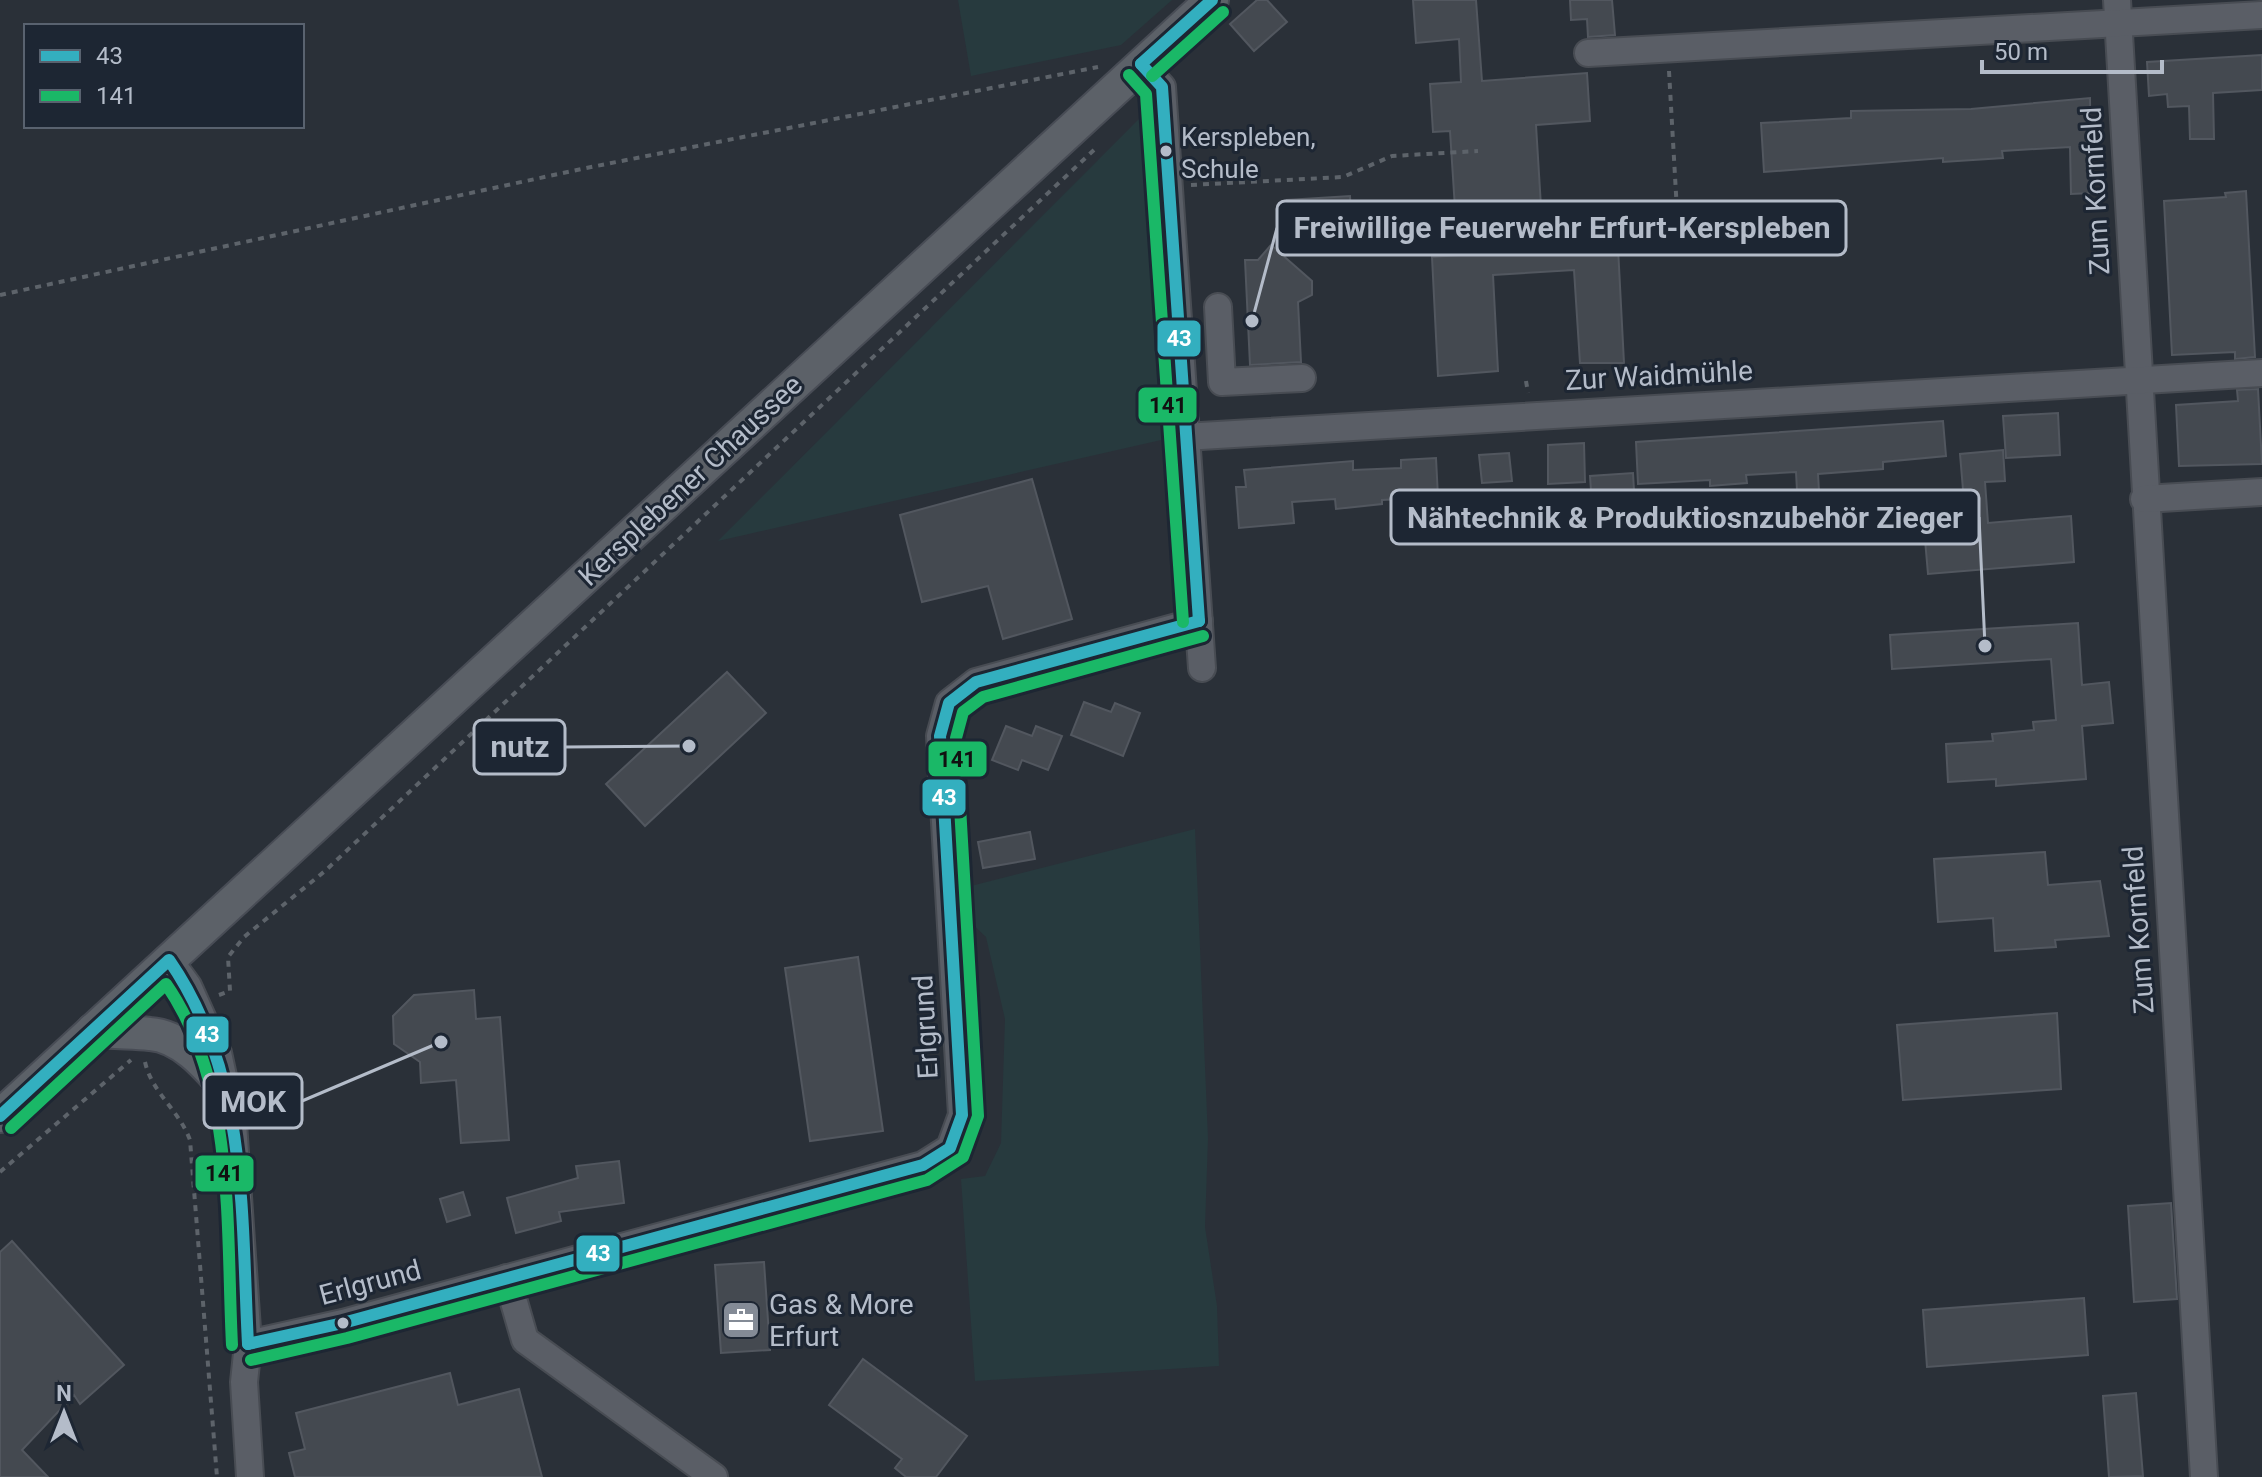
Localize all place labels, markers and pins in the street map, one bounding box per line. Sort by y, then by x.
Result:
place label: Kerspleben, Schule [1181,122,1316,184]
marker: Kerspleben, Schule [1158,143,1174,159]
callout: Freiwillige Feuerwehr Erfurt-Kerspleben [1277,201,1846,255]
callout: Nähtechnik & Produktiosnzubehör Zieger [1391,490,1979,544]
callout: nutz [474,720,565,774]
callout: MOK [204,1074,302,1128]
place label: Gas & More Erfurt [769,1288,914,1353]
office icon: Gas & More Erfurt [720,1299,762,1341]
unlabelled marker [335,1315,351,1331]

